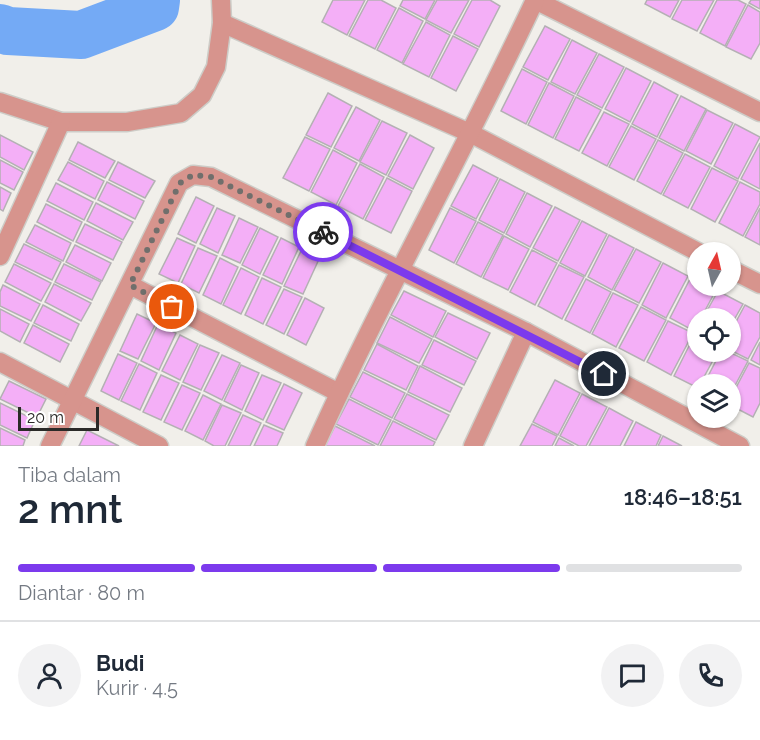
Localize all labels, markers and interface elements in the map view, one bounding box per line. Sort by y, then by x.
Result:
courier [293,202,353,262]
icon: bike [307,216,340,249]
north arrow [687,242,741,296]
map controls [687,242,741,428]
pin [146,281,197,332]
icon: bag [155,290,188,323]
button: locate [687,308,741,362]
pin [578,348,629,399]
icon: home [587,357,620,390]
button: layers [687,374,741,428]
scale bar [18,404,99,432]
text: 20 m [27,408,64,427]
text: Tiba dalam [18,463,121,487]
text: 18:46–18:51 [624,484,742,510]
text: 2 mnt [18,486,123,532]
text: Diantar · 80 m [18,581,145,605]
button: person [18,644,81,707]
button: chat [601,644,664,707]
button: phone [679,644,742,707]
text: Budi [96,650,144,676]
text: Kurir · 4.5 [96,676,178,700]

